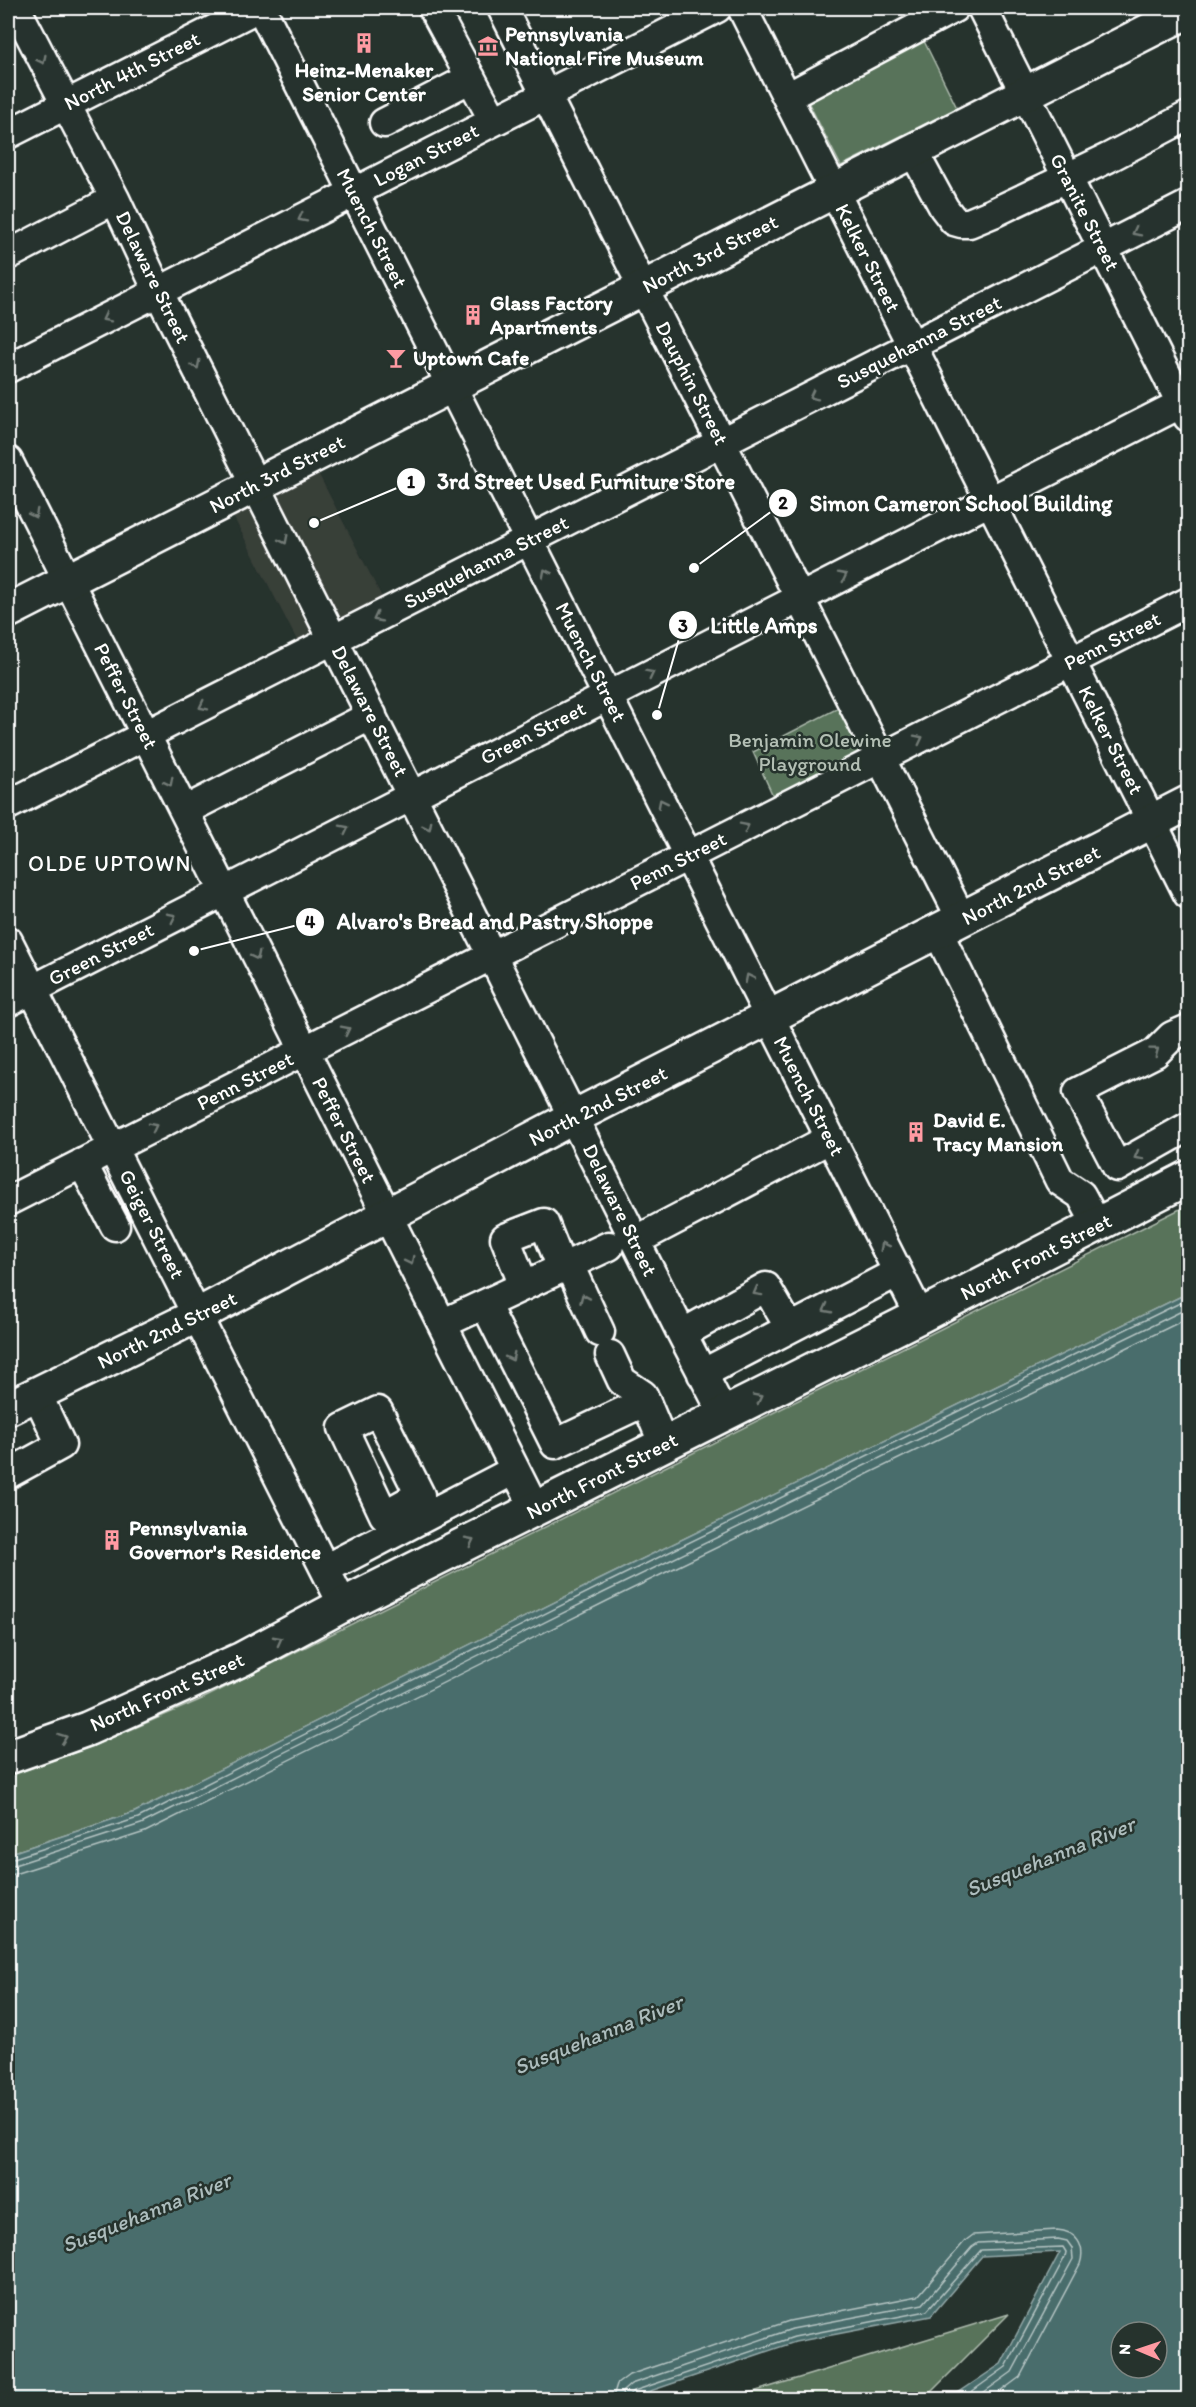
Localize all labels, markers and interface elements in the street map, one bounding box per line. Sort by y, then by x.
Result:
place label: Pennsylvania National Fire Museum [505,21,704,70]
street label: North 4th Street [60,26,204,115]
building icon: Heinz-Menaker Senior Center [352,31,376,55]
museum icon: Pennsylvania National Fire Museum [476,34,500,58]
one-way arrow [35,53,46,64]
place label: Heinz-Menaker Senior Center [295,57,434,106]
street label: Logan Street [369,117,483,192]
street label: Granite Street [1045,149,1126,275]
street label: Muench Street [332,164,413,292]
street label: Kelker Street [830,199,907,316]
street label: Delaware Street [111,207,196,347]
street label: North 3rd Street [638,209,782,298]
one-way arrow [297,211,308,223]
one-way arrow [1132,224,1143,236]
street label: Susquehanna Street [832,289,1005,394]
place label: Glass Factory Apartments [489,290,613,340]
building icon: Glass Factory Apartments [461,303,485,327]
one-way arrow [102,310,113,322]
street label: Dauphin Street [651,317,734,449]
place label: Uptown Cafe [413,345,529,371]
bar icon: Uptown Cafe [384,346,408,370]
one-way arrow [189,359,200,370]
one-way arrow [808,389,819,400]
street label: North 3rd Street [205,429,349,518]
callout: 3rd Street Used Furniture Store [396,462,747,502]
text: 3rd Street Used Furniture Store [437,468,735,495]
text: 1 [407,471,416,493]
callout: Simon Cameron School Building [768,483,1125,523]
text: Simon Cameron School Building [810,490,1113,517]
text: 2 [778,492,788,514]
one-way arrow [26,507,38,518]
street label: Susquehanna Street [399,509,572,614]
one-way arrow [276,533,288,544]
one-way arrow [541,568,553,579]
one-way arrow [836,572,847,583]
street label: Muench Street [551,598,632,726]
callout: Little Amps [668,605,829,645]
street label: Penn Street [1059,606,1164,676]
one-way arrow [372,610,383,622]
text: Little Amps [710,612,818,639]
text: 3 [678,615,688,637]
street label: Peffer Street [89,639,164,753]
street label: Delaware Street [327,641,414,781]
one-way arrow [644,669,655,681]
street label: Kelker Street [1073,681,1150,798]
street label: Green Street [476,695,590,770]
one-way arrow [198,699,209,710]
park label: Benjamin Olewine Playground [728,727,892,776]
one-way arrow [912,735,923,746]
one-way arrow [161,775,173,786]
one-way arrow [658,799,669,810]
one-way arrow [421,820,432,831]
one-way arrow [738,823,749,834]
one-way arrow [339,824,350,836]
street label: Penn Street [625,826,730,896]
street label: North 2nd Street [957,839,1104,930]
district label: OLDE UPTOWN [28,850,192,877]
callout: Alvaro's Bread and Pastry Shoppe [295,902,665,942]
text: Alvaro's Bread and Pastry Shoppe [336,908,653,935]
text: 4 [305,911,316,933]
one-way arrow [165,913,176,925]
street label: Green Street [44,916,158,991]
one-way arrow [249,949,261,960]
one-way arrow [745,973,757,984]
one-way arrow [340,1026,351,1037]
street label: Muench Street [769,1032,850,1160]
street label: Penn Street [192,1046,297,1116]
one-way arrow [1148,1047,1159,1058]
street label: North 2nd Street [524,1060,671,1151]
street label: Peffer Street [307,1073,382,1187]
place label: David E. Tracy Mansion [932,1107,1063,1157]
building icon: David E. Tracy Mansion [904,1120,928,1144]
one-way arrow [147,1122,158,1134]
street label: Delaware Street [578,1140,663,1280]
one-way arrow [1133,1149,1144,1160]
street label: Geiger Street [114,1165,191,1283]
street label: North Front Street [956,1208,1116,1305]
one-way arrow [880,1241,892,1252]
one-way arrow [403,1255,415,1266]
street label: North 2nd Street [93,1285,241,1374]
one-way arrow [753,1285,763,1296]
one-way arrow [580,1294,592,1305]
one-way arrow [823,1302,834,1313]
one-way arrow [503,1350,515,1361]
one-way arrow [751,1394,762,1405]
street label: North Front Street [522,1427,682,1524]
place label: Pennsylvania Governor's Residence [129,1515,321,1564]
building icon: Pennsylvania Governor's Residence [100,1528,124,1552]
one-way arrow [464,1537,475,1549]
one-way arrow [272,1636,283,1647]
street label: North Front Street [86,1646,248,1737]
one-way arrow [57,1732,67,1745]
water label: Susquehanna River [962,1809,1141,1903]
water label: Susquehanna River [510,1987,689,2081]
water label: Susquehanna River [58,2165,237,2259]
north arrow [1109,2320,1169,2380]
text: N [1115,2344,1134,2355]

